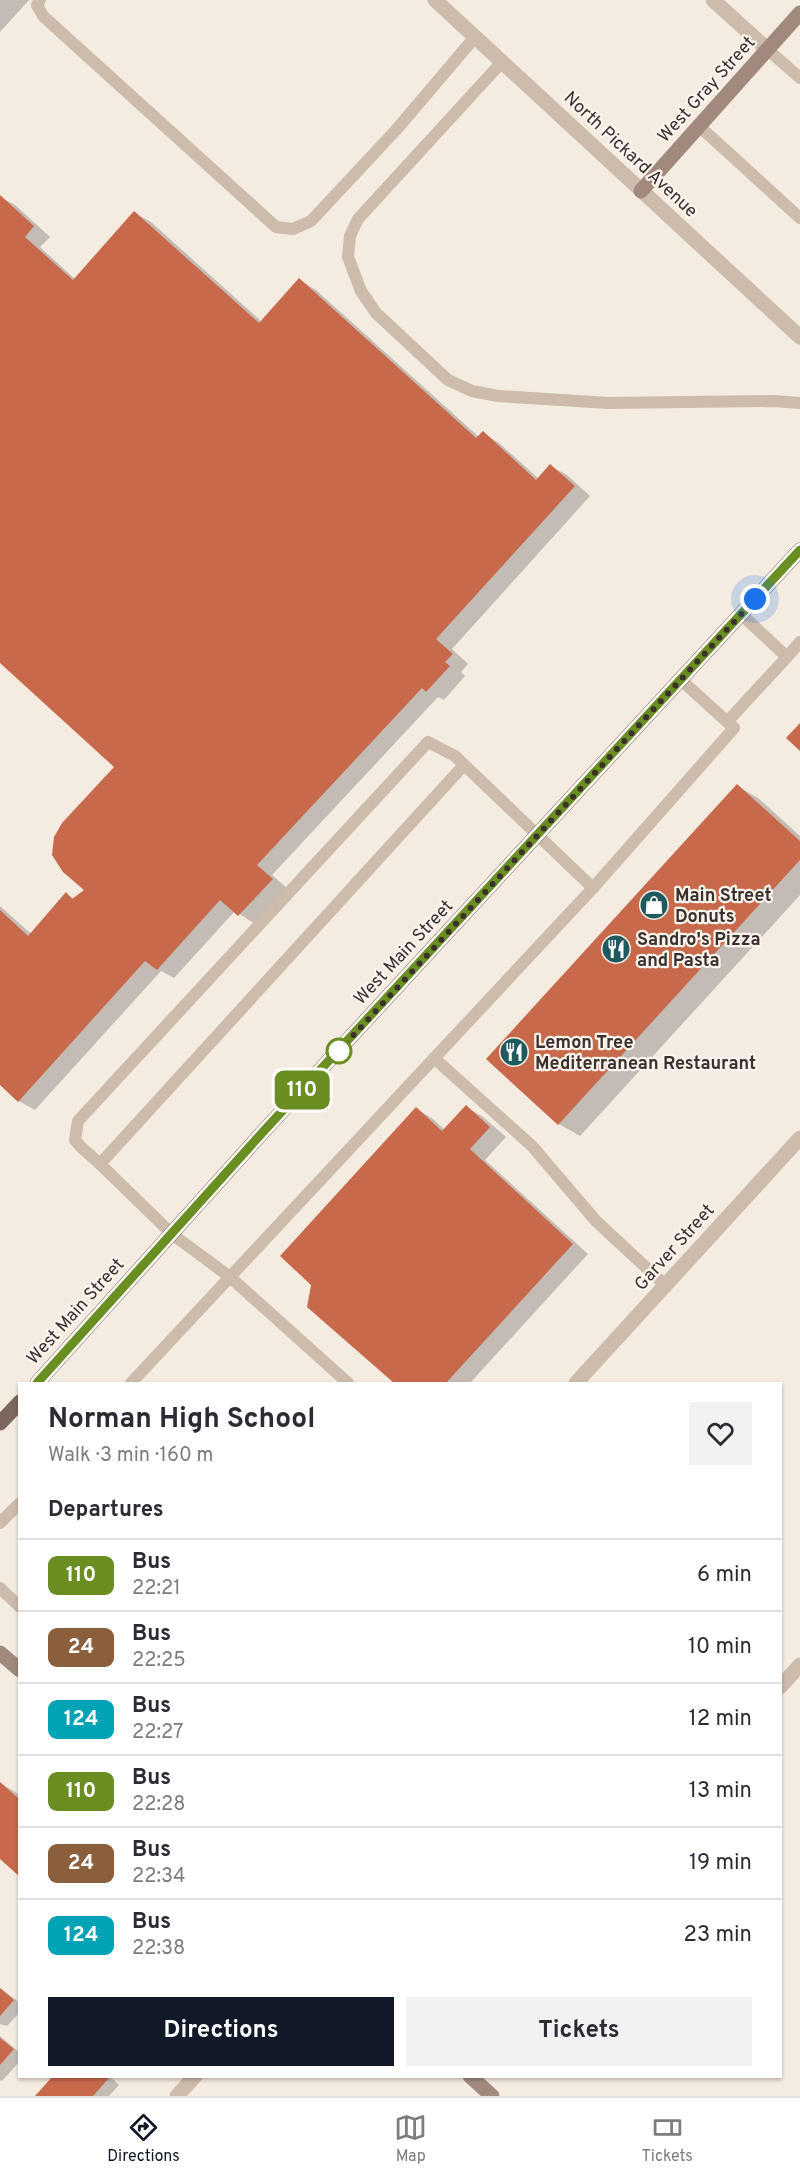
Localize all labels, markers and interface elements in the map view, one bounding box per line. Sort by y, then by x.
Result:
street label: West Gray Street [653,32,761,148]
street label: North Pickard Avenue [558,87,702,223]
your location [740,584,770,614]
place label: Main Street Donuts [675,885,771,929]
shop icon: Main Street Donuts [638,889,670,921]
street label: West Main Street [349,896,459,1010]
place label: Sandro's Pizza and Pasta [637,929,761,973]
restaurant icon: Sandro's Pizza and Pasta [600,933,632,965]
place label: Lemon Tree Mediterranean Restaurant [535,1032,756,1076]
restaurant icon: Lemon Tree Mediterranean Restaurant [498,1036,530,1068]
unlabelled marker [326,1038,352,1064]
line badge: 110 [268,1070,336,1110]
text: 110 [287,1077,317,1104]
street label: Garver Street [630,1200,720,1296]
street label: West Main Street [22,1254,130,1370]
text: Norman High School [48,1402,315,1438]
button: heart [689,1402,752,1465]
text: Walk · 3 min · 160 m [48,1443,213,1469]
text: Departures [48,1497,164,1524]
text: Bus [132,1549,171,1576]
text: 110 [66,1562,96,1589]
text: 6 min [697,1562,752,1589]
text: 22:21 [132,1576,181,1602]
text: Bus [132,1621,171,1648]
text: 24 [68,1634,94,1661]
text: 10 min [688,1634,752,1661]
text: 22:25 [132,1648,186,1674]
text: Bus [132,1693,171,1720]
text: 124 [64,1706,98,1733]
text: 12 min [689,1706,752,1733]
text: 22:27 [132,1720,183,1746]
text: Bus [132,1765,171,1792]
text: 110 [66,1778,96,1805]
text: 13 min [689,1778,752,1805]
text: 22:28 [132,1792,185,1818]
text: Bus [132,1837,171,1864]
text: 24 [68,1850,94,1877]
text: 19 min [689,1850,752,1877]
text: 22:34 [132,1864,185,1890]
text: Bus [132,1909,171,1936]
text: 124 [64,1922,98,1949]
text: 23 min [684,1922,752,1949]
text: 22:38 [132,1936,185,1962]
button: Directions [48,1997,394,2066]
button: Tickets [406,1997,752,2066]
tab: Directions [107,2111,180,2167]
tab: Map [394,2111,427,2167]
tab: Tickets [642,2111,693,2167]

